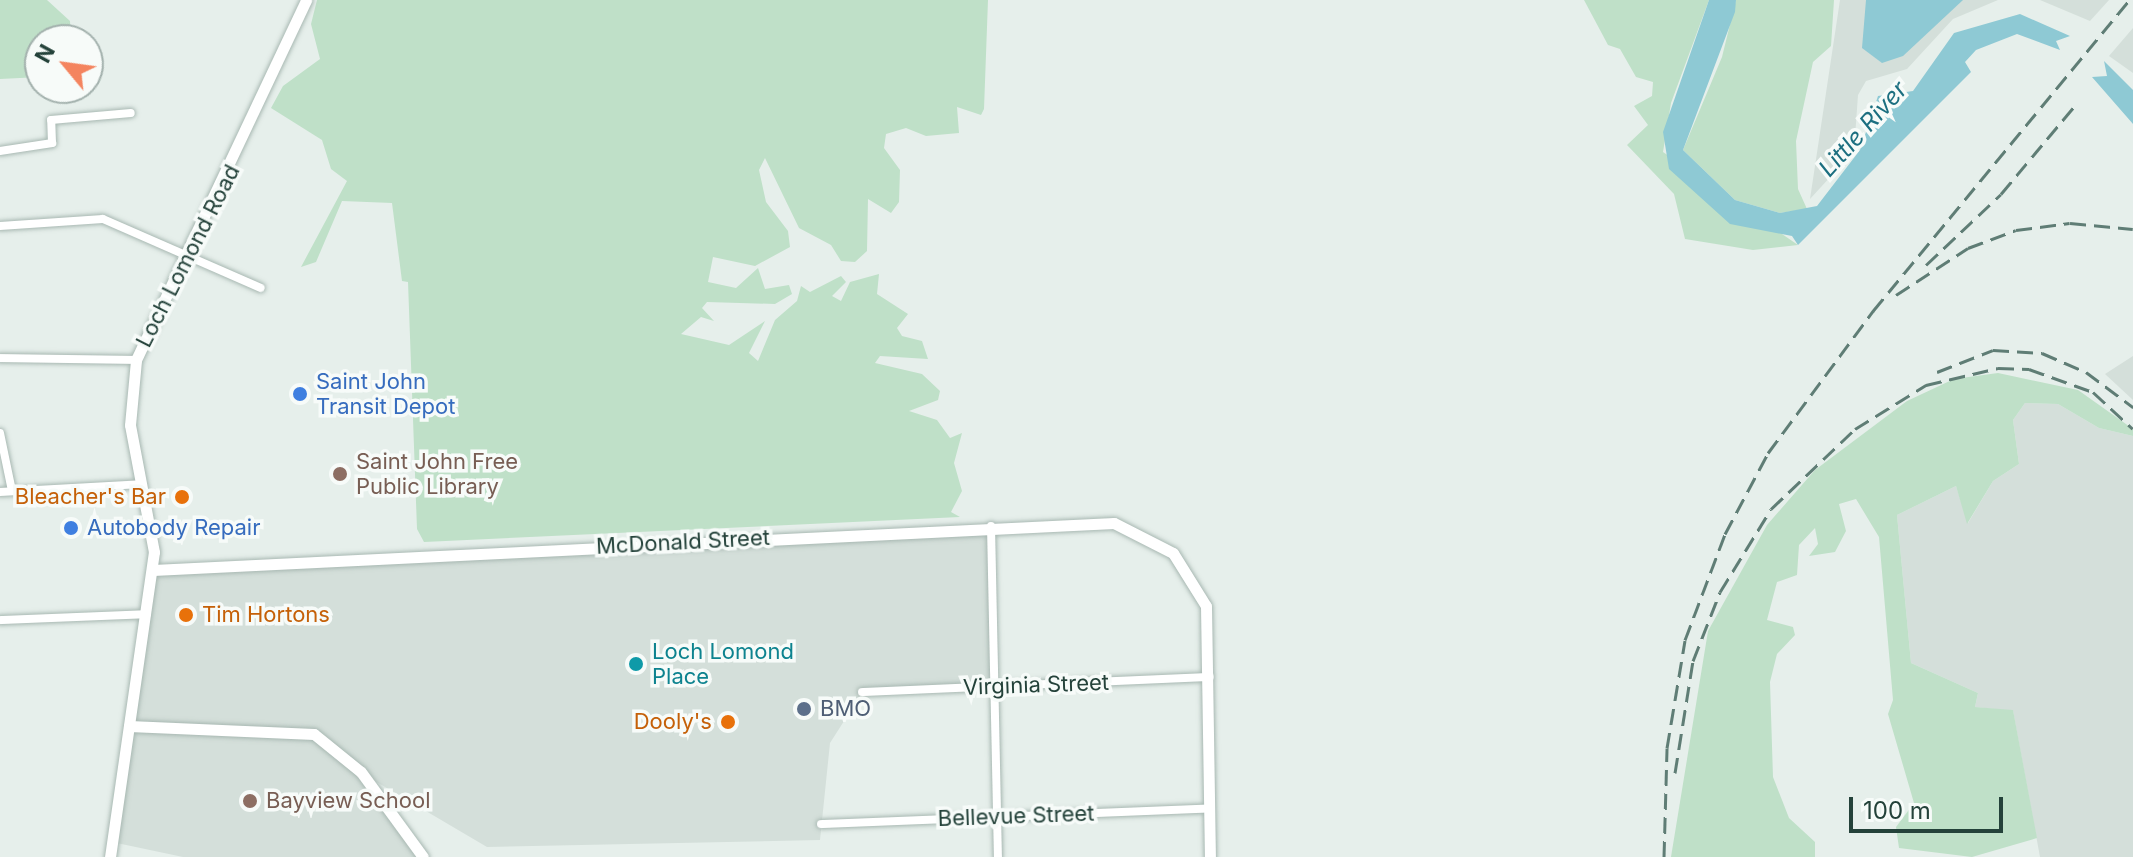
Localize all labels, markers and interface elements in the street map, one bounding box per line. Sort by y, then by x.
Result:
north arrow [24,24,104,104]
text: N [29,40,60,67]
water label: Little River [1813,75,1913,183]
street label: Loch Lomond Road [131,160,245,352]
place label: Saint John Transit Depot [316,368,455,420]
marker: Saint John Transit Depot [291,385,309,403]
place label: Saint John Free Public Library [356,448,518,500]
marker: Saint John Free Public Library [331,465,349,483]
place label: Bleacher's Bar [15,484,166,510]
marker: Bleacher's Bar [173,488,191,506]
place label: Autobody Repair [87,515,260,541]
marker: Autobody Repair [62,519,80,537]
street label: McDonald Street [595,524,771,560]
place label: Tim Hortons [202,602,330,628]
marker: Tim Hortons [177,606,195,624]
place label: Loch Lomond Place [652,638,794,690]
marker: Loch Lomond Place [627,655,645,673]
street label: Virginia Street [962,669,1110,701]
place label: BMO [820,696,871,722]
marker: BMO [795,700,813,718]
place label: Dooly's [634,709,712,735]
marker: Dooly's [719,713,737,731]
scale bar [1853,781,2007,831]
place label: Bayview School [266,788,431,814]
marker: Bayview School [241,792,259,810]
text: 100 m [1863,796,1931,825]
street label: Bellevue Street [937,800,1095,832]

